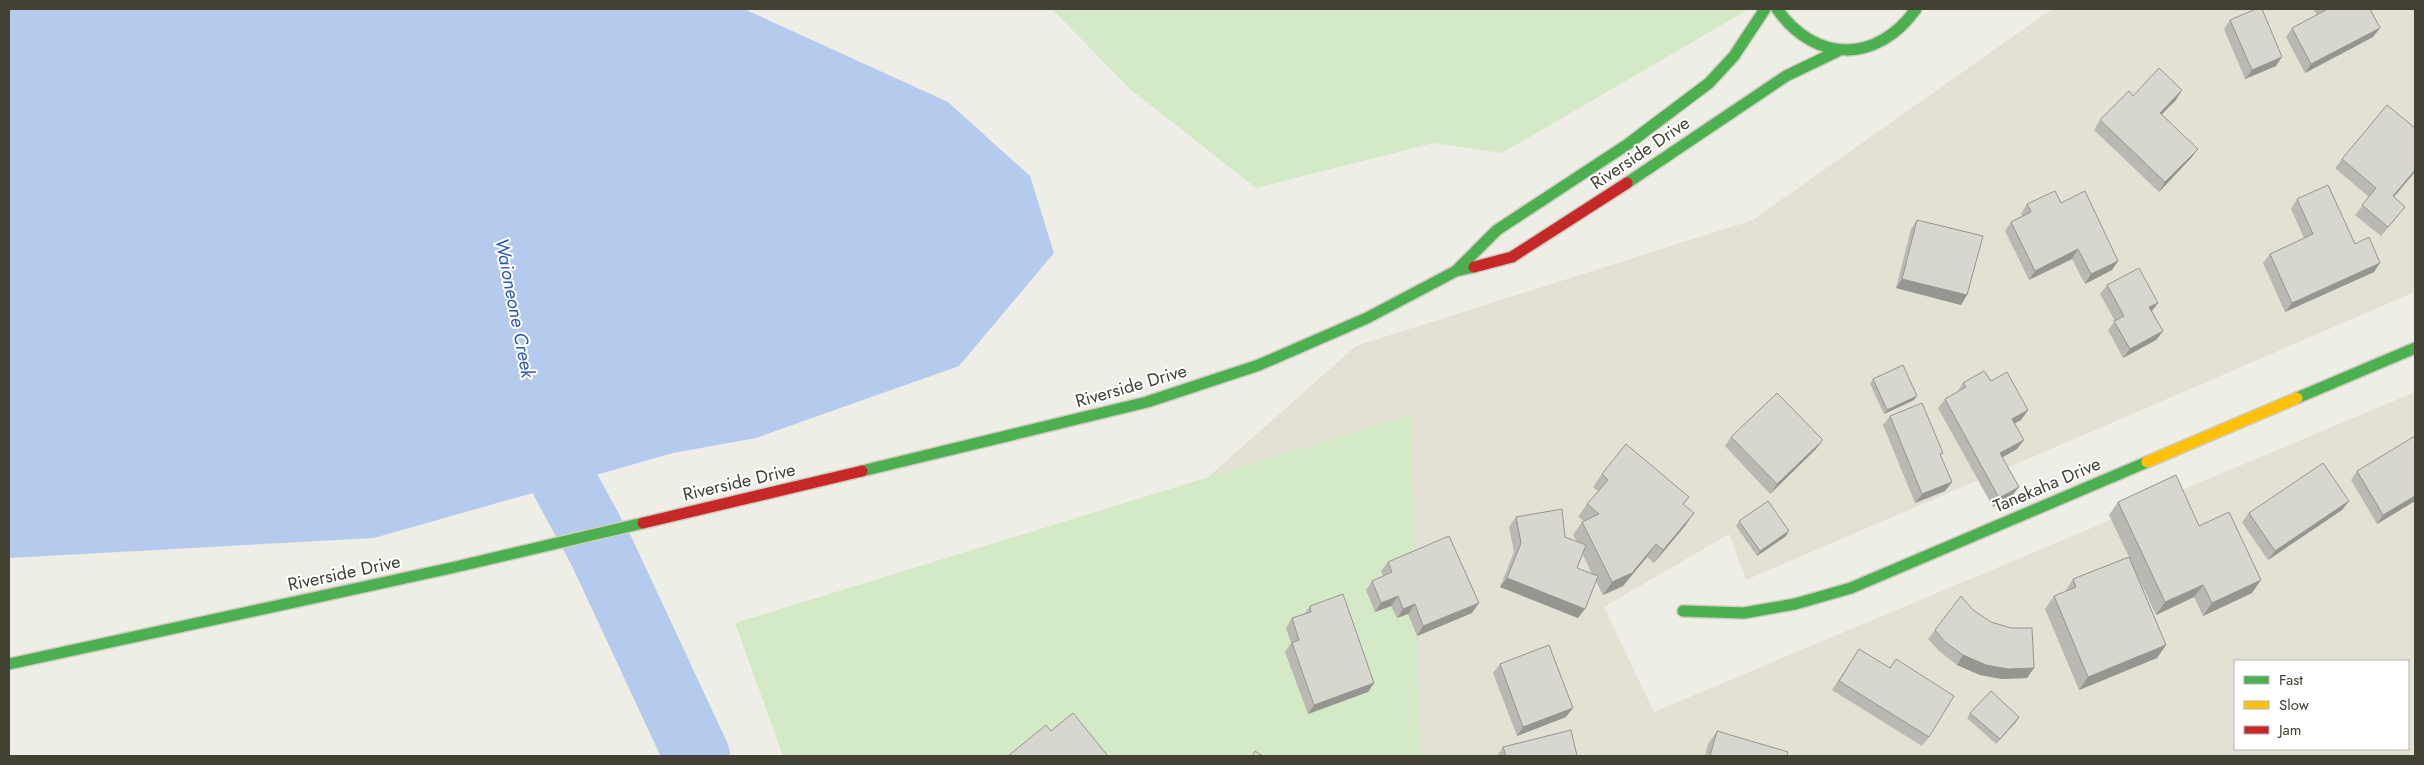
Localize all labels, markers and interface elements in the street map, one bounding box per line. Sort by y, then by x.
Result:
street label: Riverside Drive [1585,110,1695,196]
water label: Waioneone Creek [488,236,542,381]
street label: Riverside Drive [1072,358,1190,414]
street label: Tanekaha Drive [1989,451,2105,519]
street label: Riverside Drive [680,456,798,508]
street label: Riverside Drive [285,548,403,598]
legend [2234,660,2409,750]
text: Fast [2279,669,2303,691]
text: Slow [2279,694,2310,716]
text: Jam [2277,719,2302,741]

